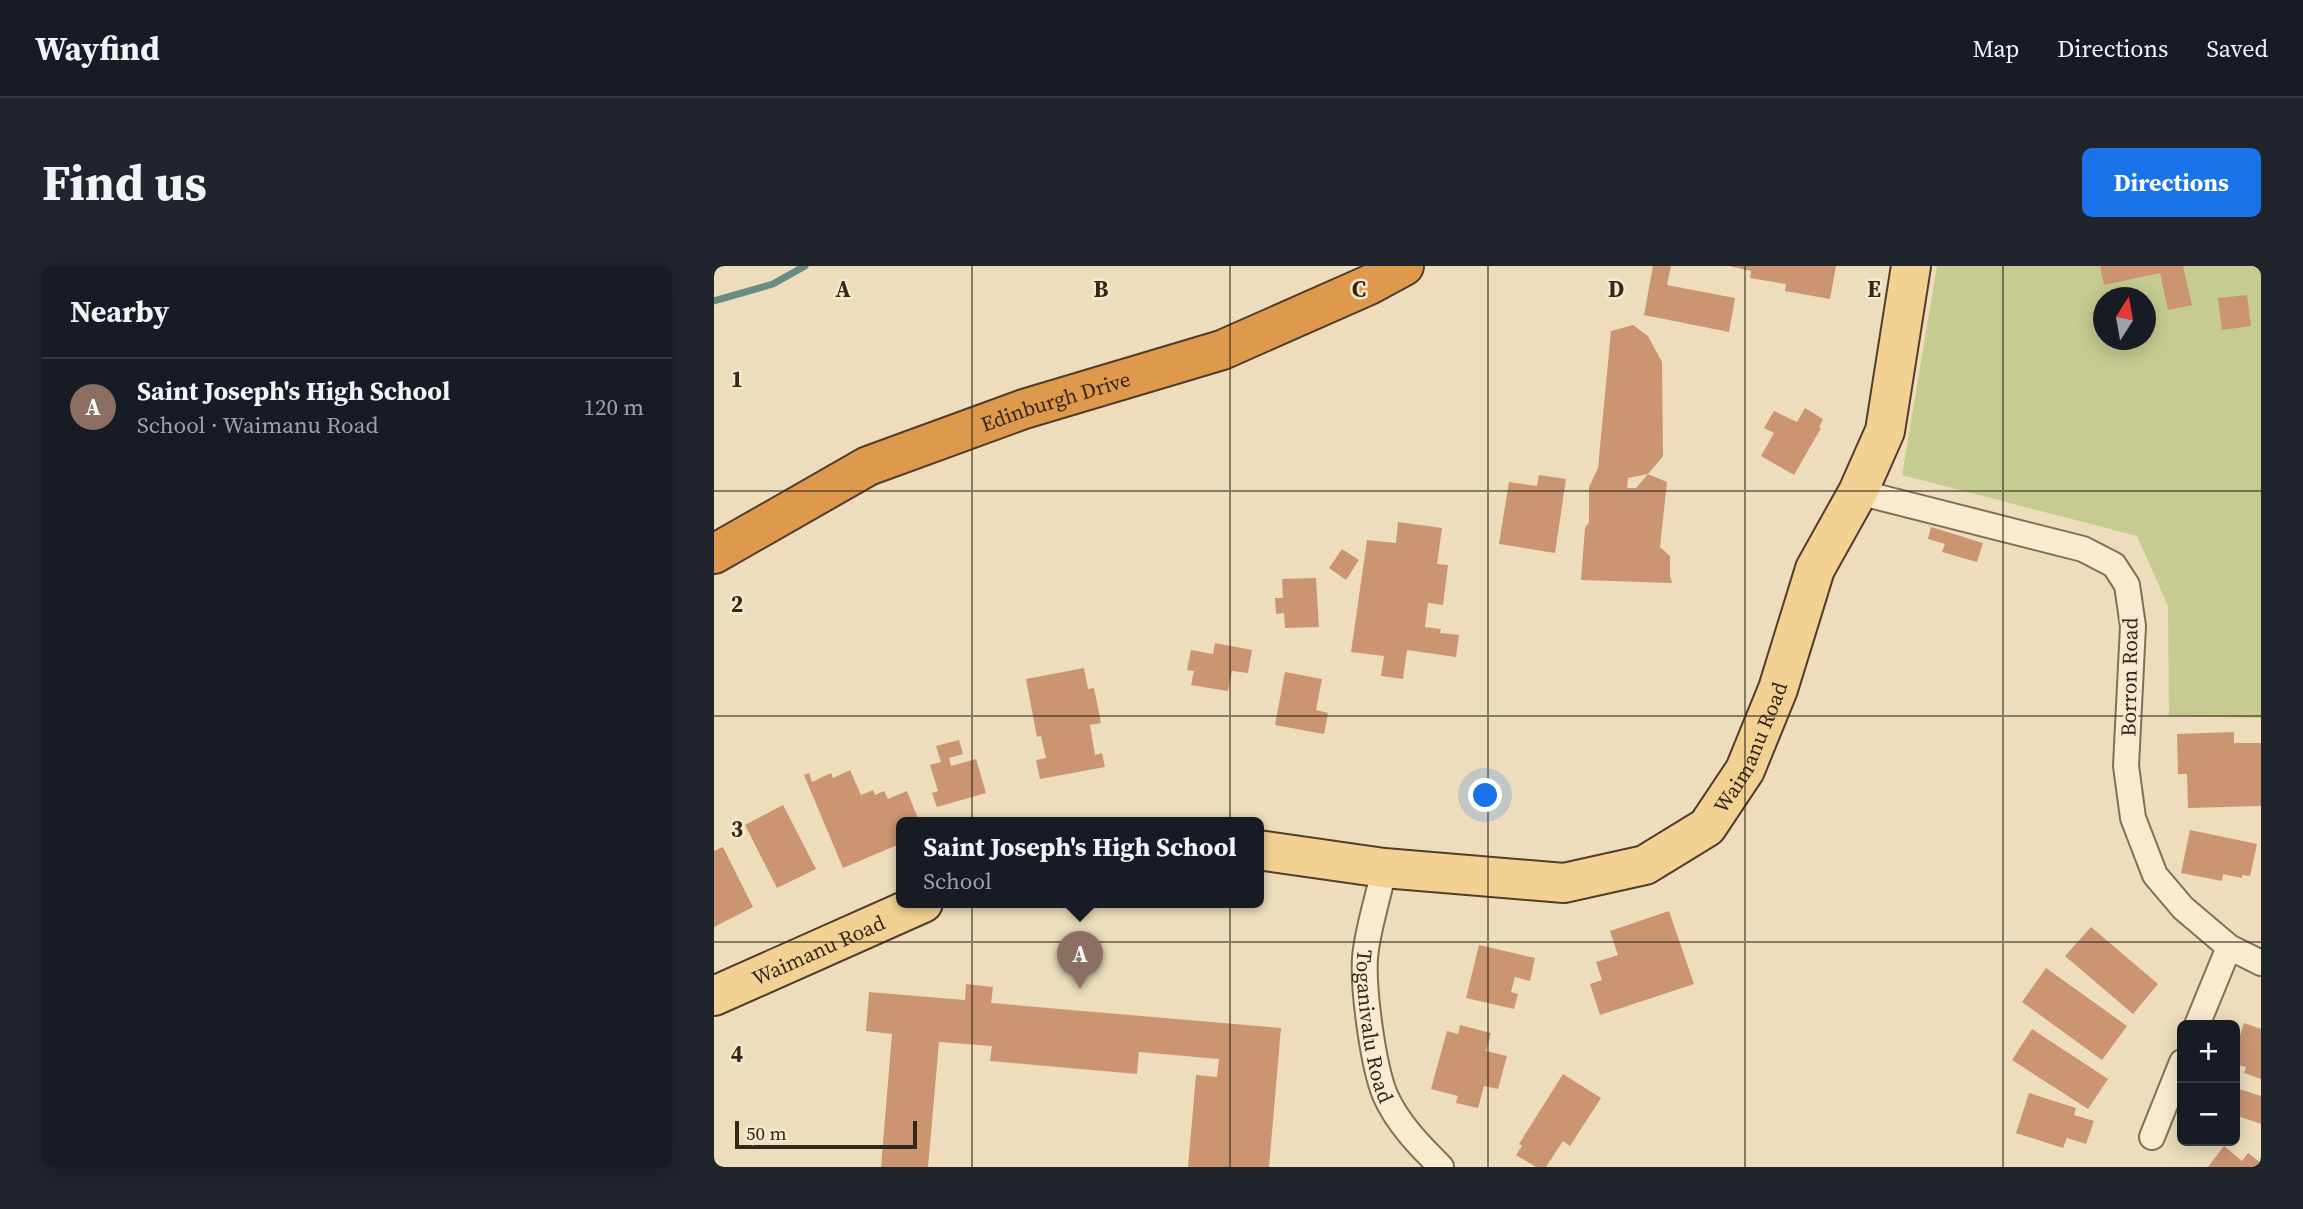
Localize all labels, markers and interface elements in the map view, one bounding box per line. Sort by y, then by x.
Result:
text: Wayfind [35,26,160,71]
text: Map [1972,32,2019,65]
text: Directions [2057,32,2168,65]
text: Saved [2206,32,2268,65]
button: Directions [2082,148,2261,217]
text: Find us [42,149,207,216]
text: A [835,273,851,305]
text: B [1094,273,1109,305]
text: C [1352,273,1366,305]
text: D [1608,273,1624,305]
text: E [1867,273,1881,305]
north arrow [2093,287,2156,350]
text: Nearby [70,291,169,332]
text: 1 [731,363,743,395]
street label: Edinburgh Drive [977,364,1134,438]
text: Saint Joseph's High School [137,373,450,409]
text: A [85,391,101,423]
text: 120 m [583,391,644,423]
text: School · Waimanu Road [137,409,378,441]
text: 2 [731,588,743,620]
street label: Borron Road [2113,617,2145,737]
street label: Waimanu Road [1706,678,1794,818]
your location [1468,778,1502,812]
text: 3 [731,813,743,845]
popup [896,817,1264,908]
text: Saint Joseph's High School [923,829,1237,865]
text: School [923,865,992,897]
street label: Waimanu Road [747,907,889,992]
pin: A [1057,931,1103,989]
street label: Toganivalu Road [1350,949,1401,1108]
map controls [2177,1020,2240,1146]
button: + [2177,1020,2240,1083]
text: 4 [731,1038,743,1070]
button: − [2177,1083,2240,1146]
scale bar [735,1118,917,1150]
text: 50 m [746,1120,787,1146]

